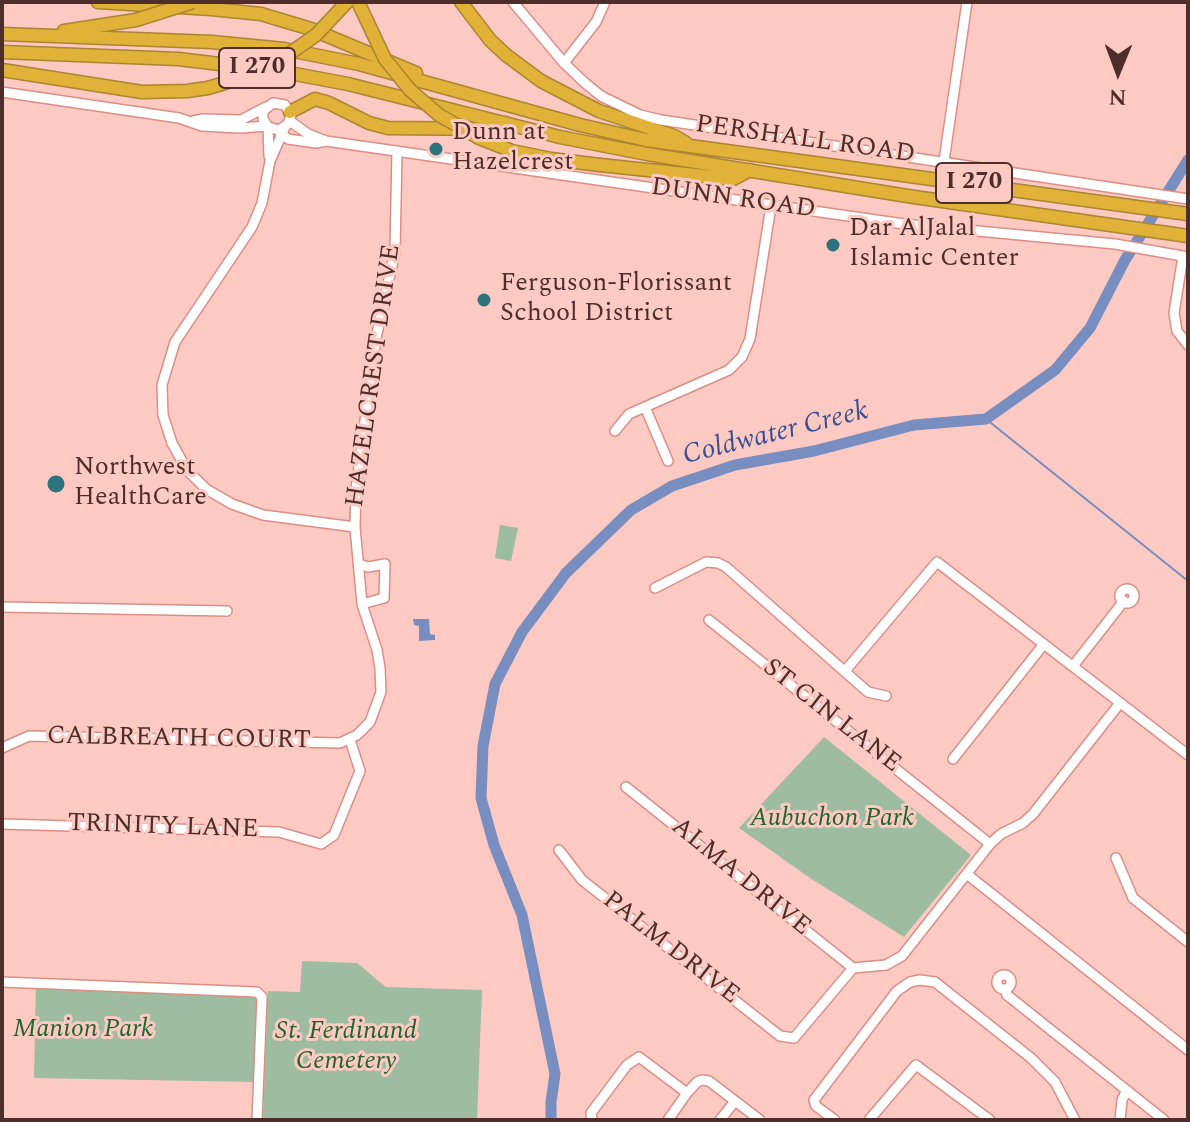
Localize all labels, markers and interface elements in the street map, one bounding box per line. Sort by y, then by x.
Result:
north arrow [1078,32,1158,112]
road number: I 270 [219,48,295,88]
text: N [1108,80,1127,113]
street label: PERSHALL ROAD [693,110,917,172]
place label: Dunn at Hazelcrest [452,118,574,180]
marker: Dunn at Hazelcrest [427,140,445,158]
road number: I 270 [936,163,1012,203]
street label: DUNN ROAD [649,173,817,227]
place label: Dar AlJalal Islamic Center [849,214,1019,276]
marker: Dar AlJalal Islamic Center [824,236,842,254]
street label: HAZELCREST DRIVE [341,242,409,510]
place label: Ferguson-Florissant School District [500,269,732,330]
marker: Ferguson-Florissant School District [475,291,493,309]
water label: Coldwater Creek [680,396,872,474]
place label: Northwest HealthCare [74,453,207,514]
marker: Northwest HealthCare [45,473,67,495]
street label: ST CIN LANE [756,653,906,781]
street label: CALBREATH COURT [47,722,311,758]
park label: Aubuchon Park [750,804,914,836]
street label: TRINITY LANE [67,809,259,847]
street label: ALMA DRIVE [664,812,816,944]
street label: PALM DRIVE [595,886,745,1012]
park label: Manion Park [13,1015,153,1047]
park label: St. Ferdinand Cemetery [275,1017,417,1078]

